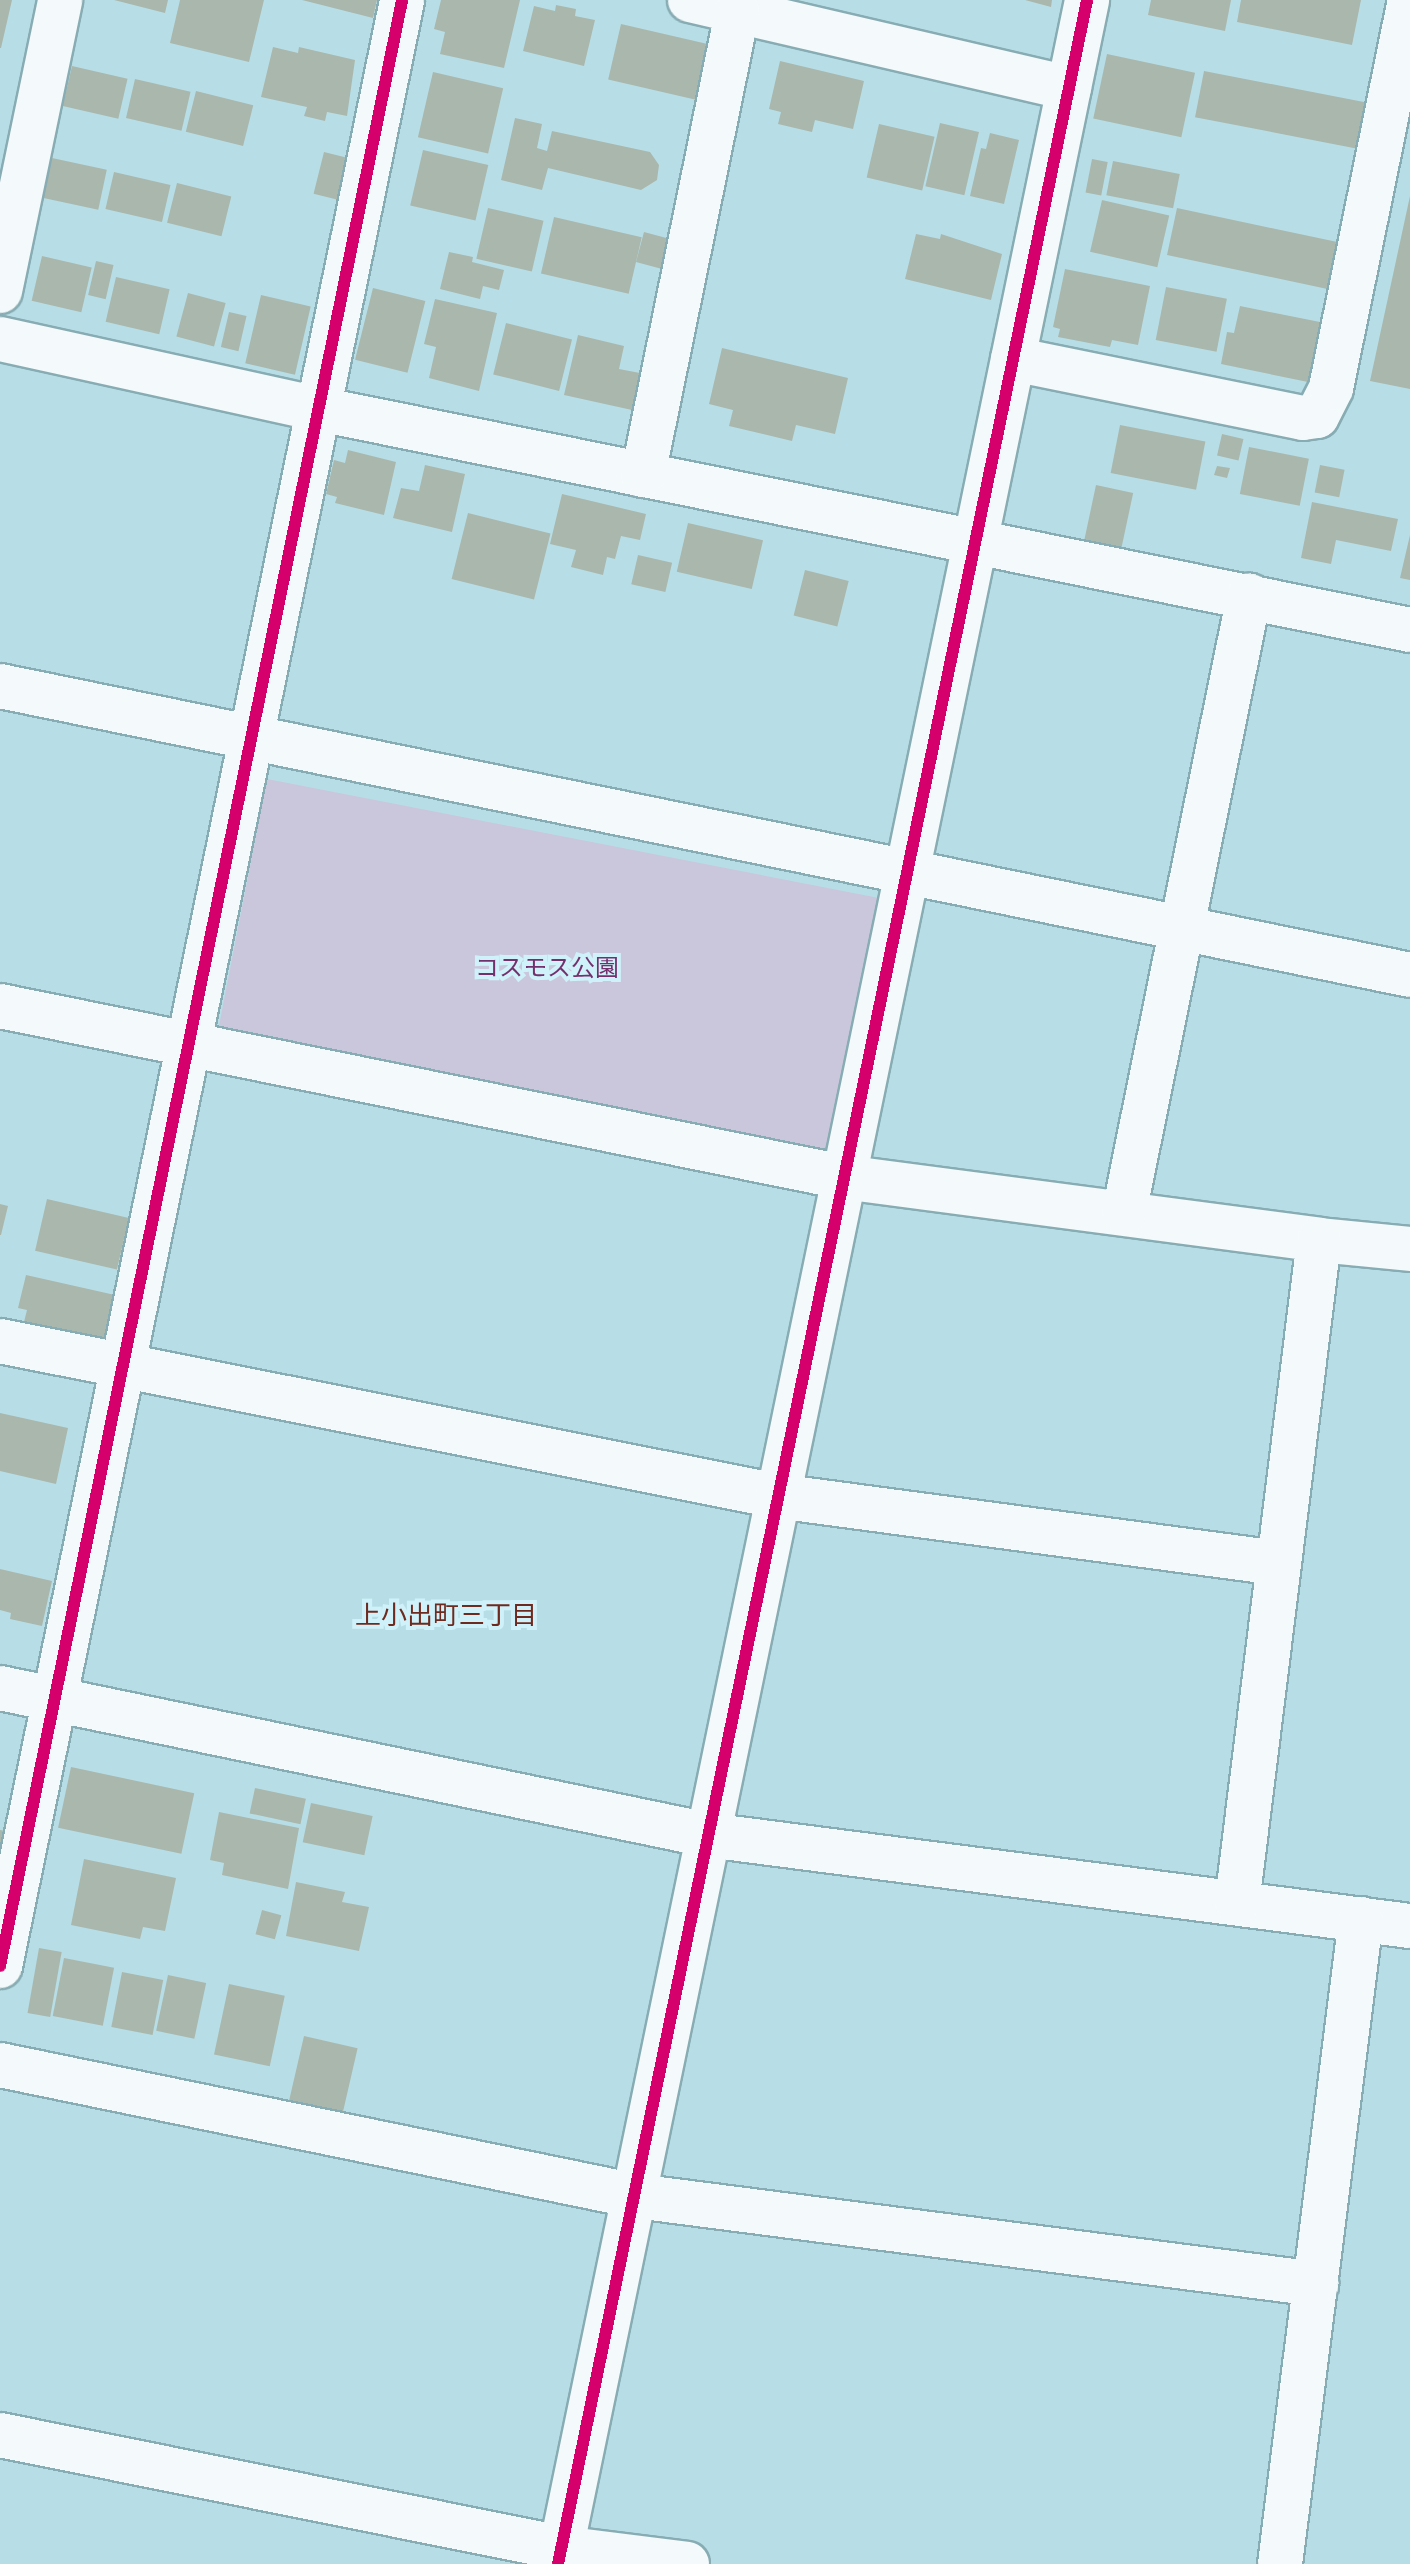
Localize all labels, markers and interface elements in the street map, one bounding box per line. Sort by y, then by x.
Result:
park label: コスモス公園 [475,954,619,982]
district label: 上小出町三丁目 [355,1600,537,1632]

